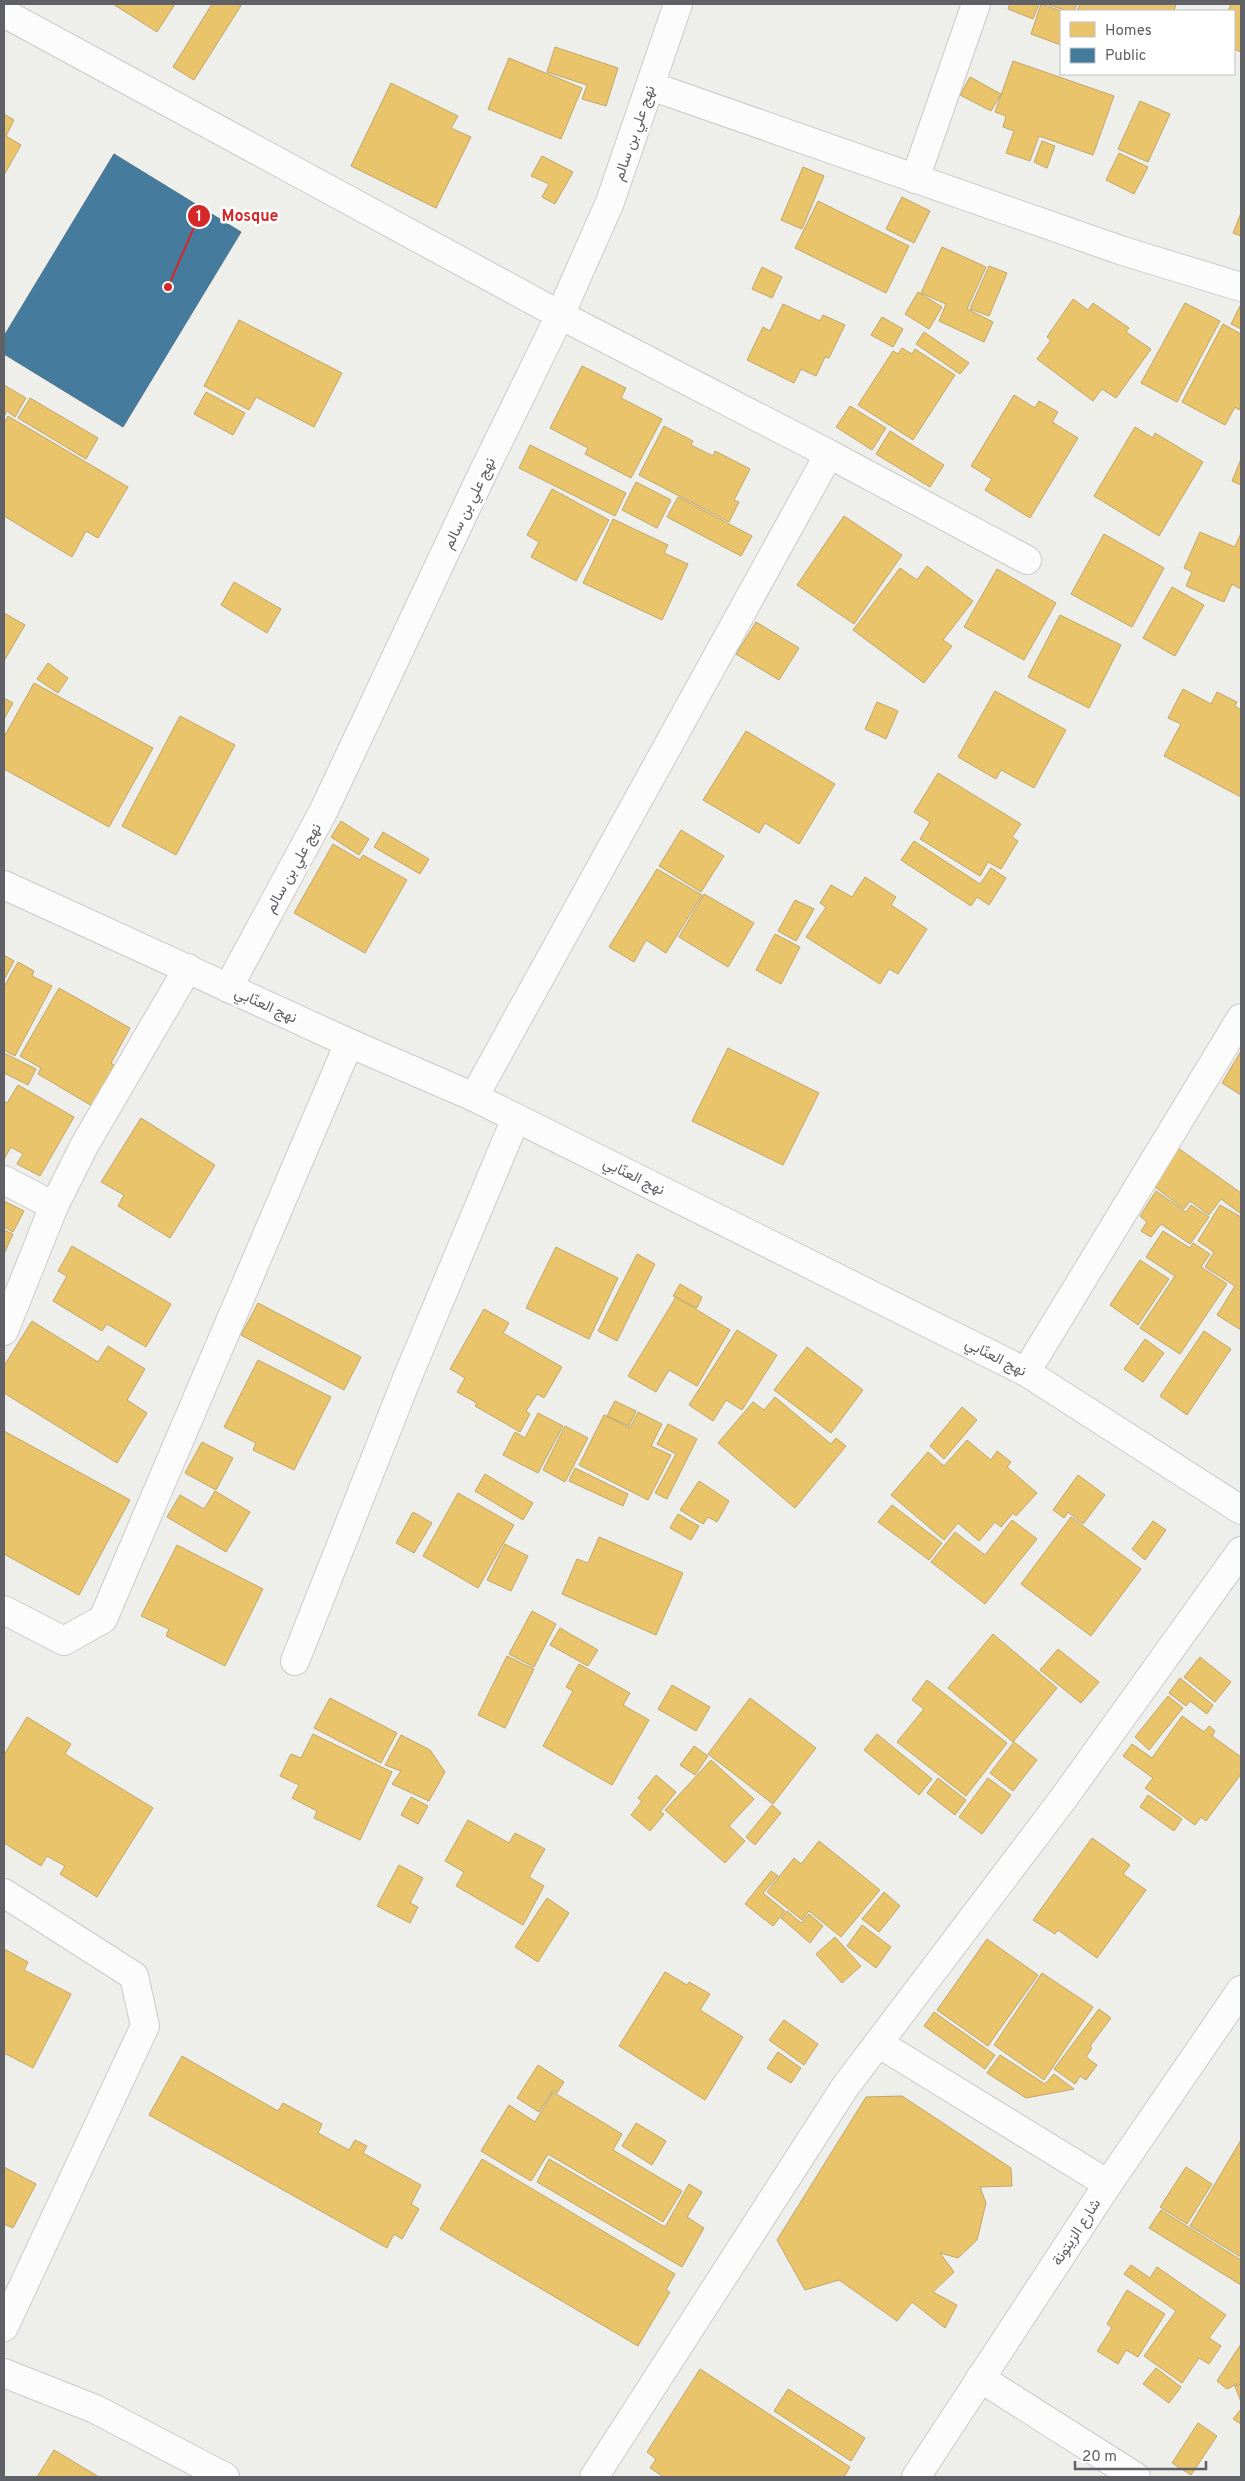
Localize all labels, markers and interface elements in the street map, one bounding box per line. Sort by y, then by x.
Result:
legend [1060,10,1235,75]
text: Homes [1105,22,1152,41]
text: Public [1105,47,1146,66]
street label: نهج علي بن سالم [610,83,663,184]
callout: Mosque [187,200,289,231]
text: Mosque [221,207,279,227]
text: 1 [196,208,202,227]
street label: نهج علي بن سالم [440,455,503,554]
street label: نهج علي بن سالم [262,820,329,918]
street label: نهج العنّابي [230,984,300,1030]
street label: نهج العنّابي [598,1154,667,1202]
street label: نهج العنّابي [960,1335,1029,1384]
street label: شارع الزيتونة [1049,2196,1106,2270]
scale bar [1075,2438,1206,2470]
text: 20 m [1082,2448,1117,2467]

